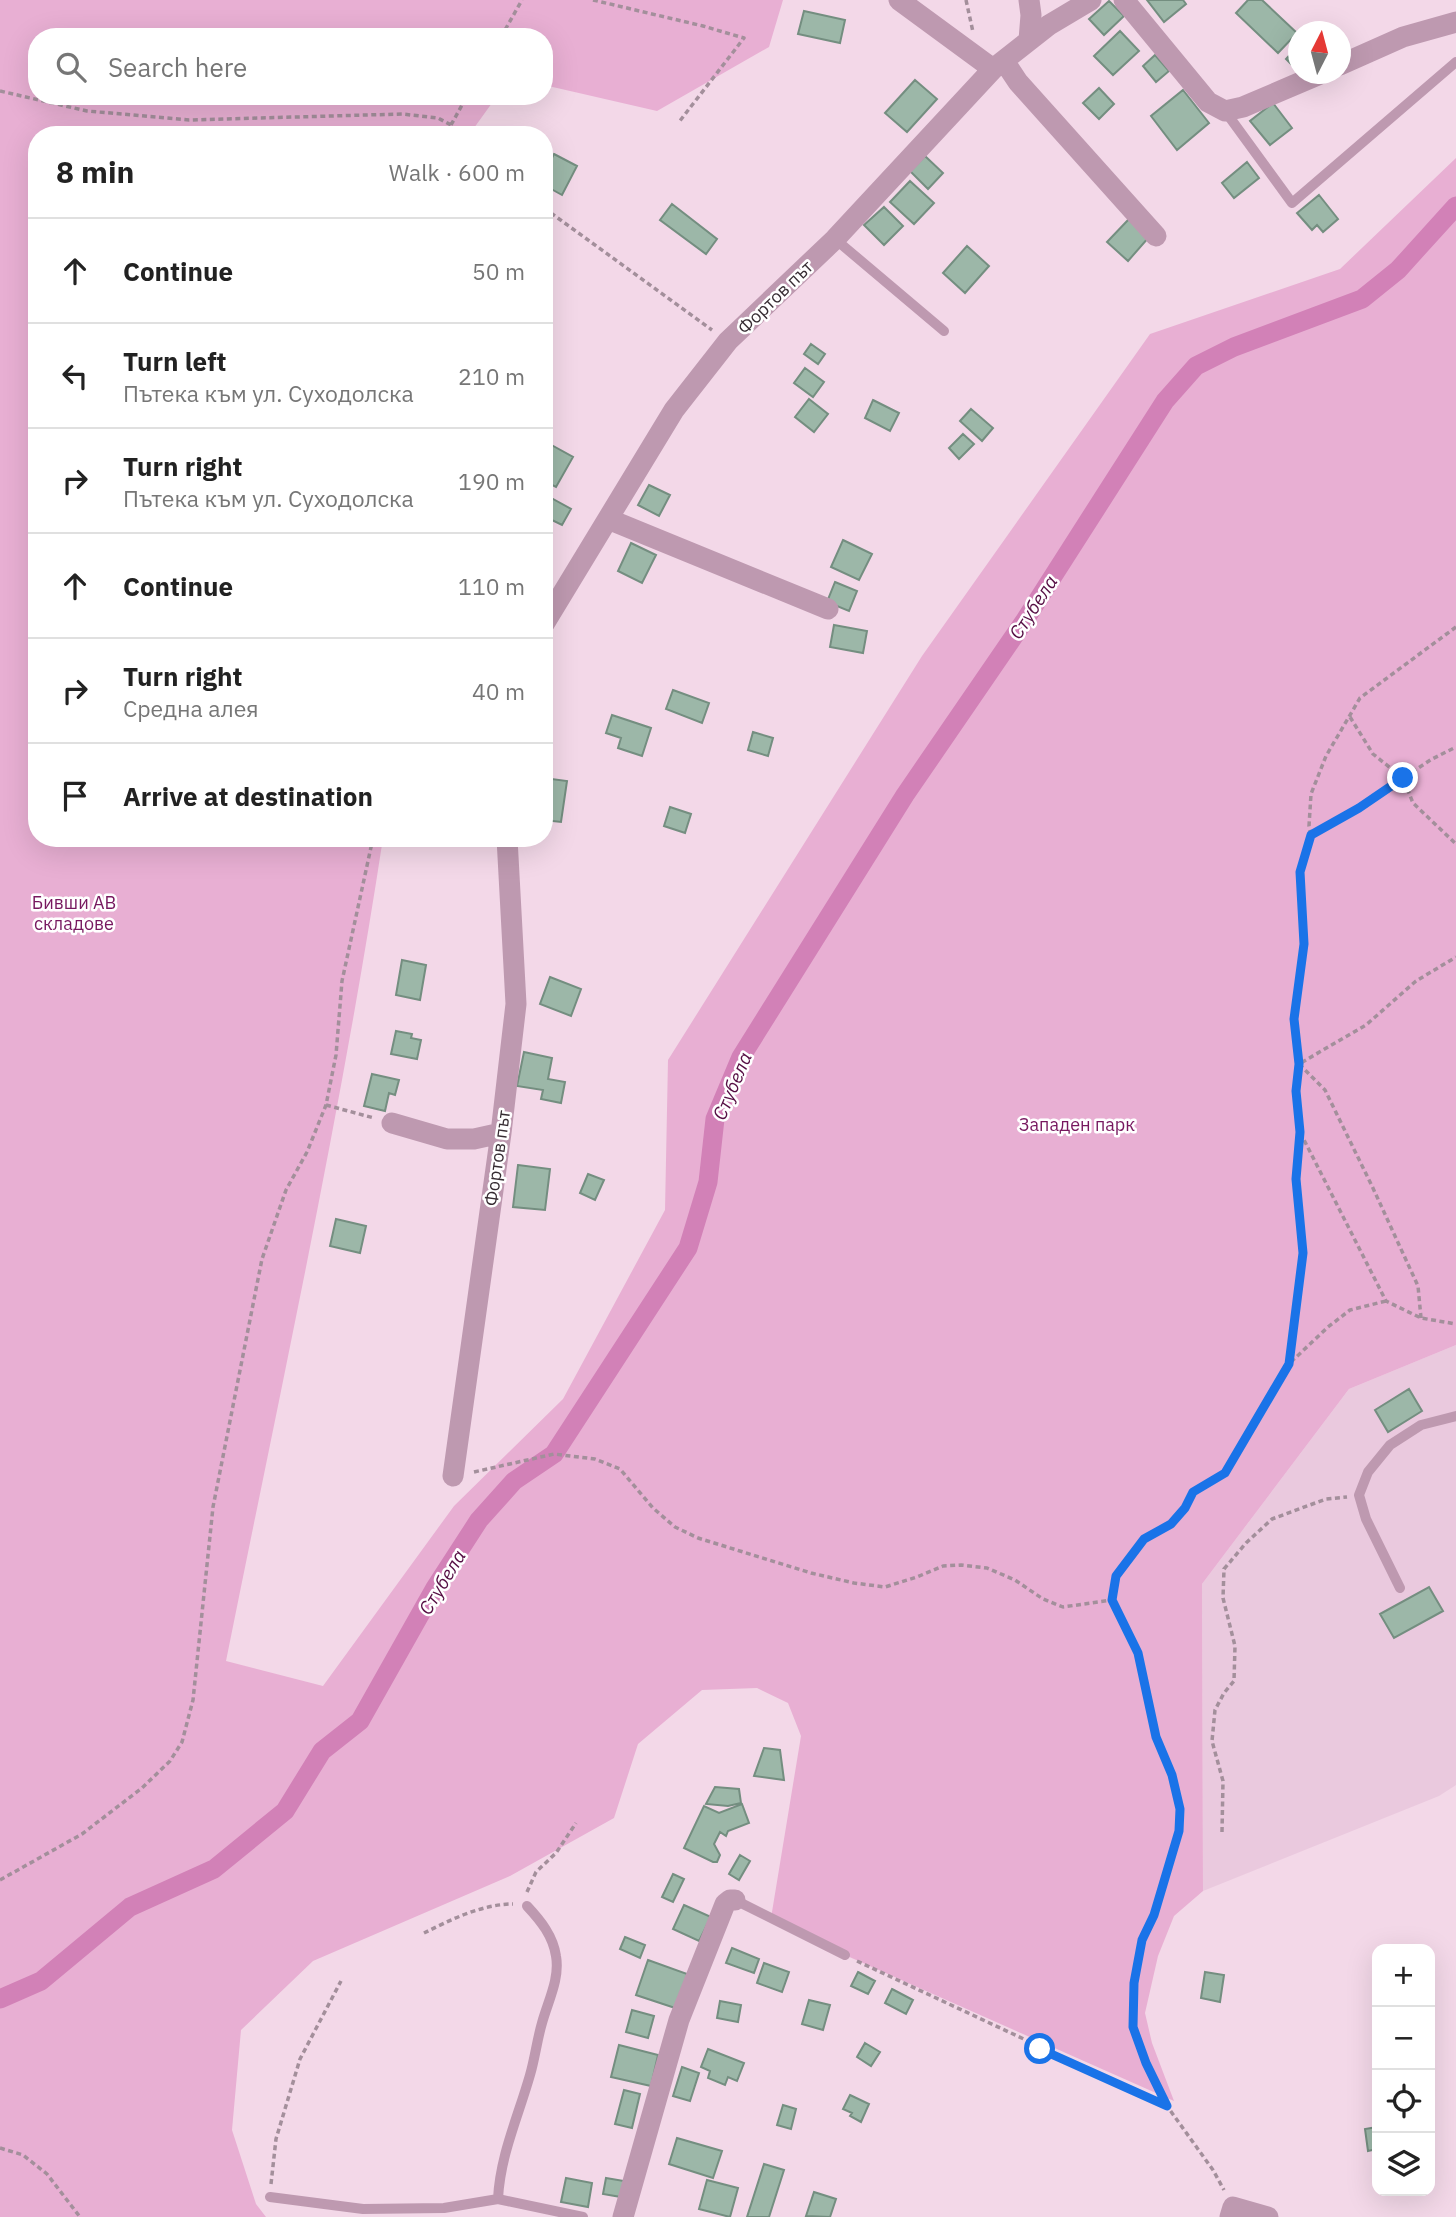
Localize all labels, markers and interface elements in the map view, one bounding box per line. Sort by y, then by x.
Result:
north arrow [1288,21,1351,84]
search box [28,28,553,105]
icon: search [52,48,90,86]
text: Search here [108,50,247,84]
text: 8 min [56,152,134,191]
text: Walk · 600 m [389,157,525,187]
icon: ahead [56,252,94,290]
text: Continue [123,254,233,288]
street label: Фортов път [732,255,818,339]
text: 50 m [472,256,525,286]
text: Turn left [123,344,226,378]
icon: left [56,357,94,395]
text: 210 m [458,361,525,391]
text: Пътека към ул. Суходолска [123,378,414,408]
text: Turn right [123,449,242,483]
icon: right [56,462,94,500]
text: 190 m [458,466,525,496]
text: Пътека към ул. Суходолска [123,483,414,513]
icon: ahead [56,567,94,605]
text: Continue [123,569,233,603]
text: 110 m [458,571,525,601]
water label: Стубела [1003,571,1063,643]
text: Turn right [123,659,242,693]
icon: right [56,672,94,710]
text: 40 m [472,676,525,706]
text: Средна алея [123,693,259,723]
route end [1387,762,1418,793]
icon: arrive [56,777,94,815]
text: Arrive at destination [123,779,373,813]
park label: Бивши АВ складове [32,891,116,935]
water label: Стубела [707,1048,757,1124]
street label: Фортов път [479,1108,515,1207]
park label: Западен парк [1019,1113,1135,1136]
water label: Стубела [413,1545,471,1619]
map controls [1372,1944,1435,2196]
button: + [1372,1944,1435,2007]
button: − [1372,2007,1435,2070]
route start [1024,2033,1055,2064]
button: locate [1372,2070,1435,2133]
button: layers [1372,2133,1435,2196]

